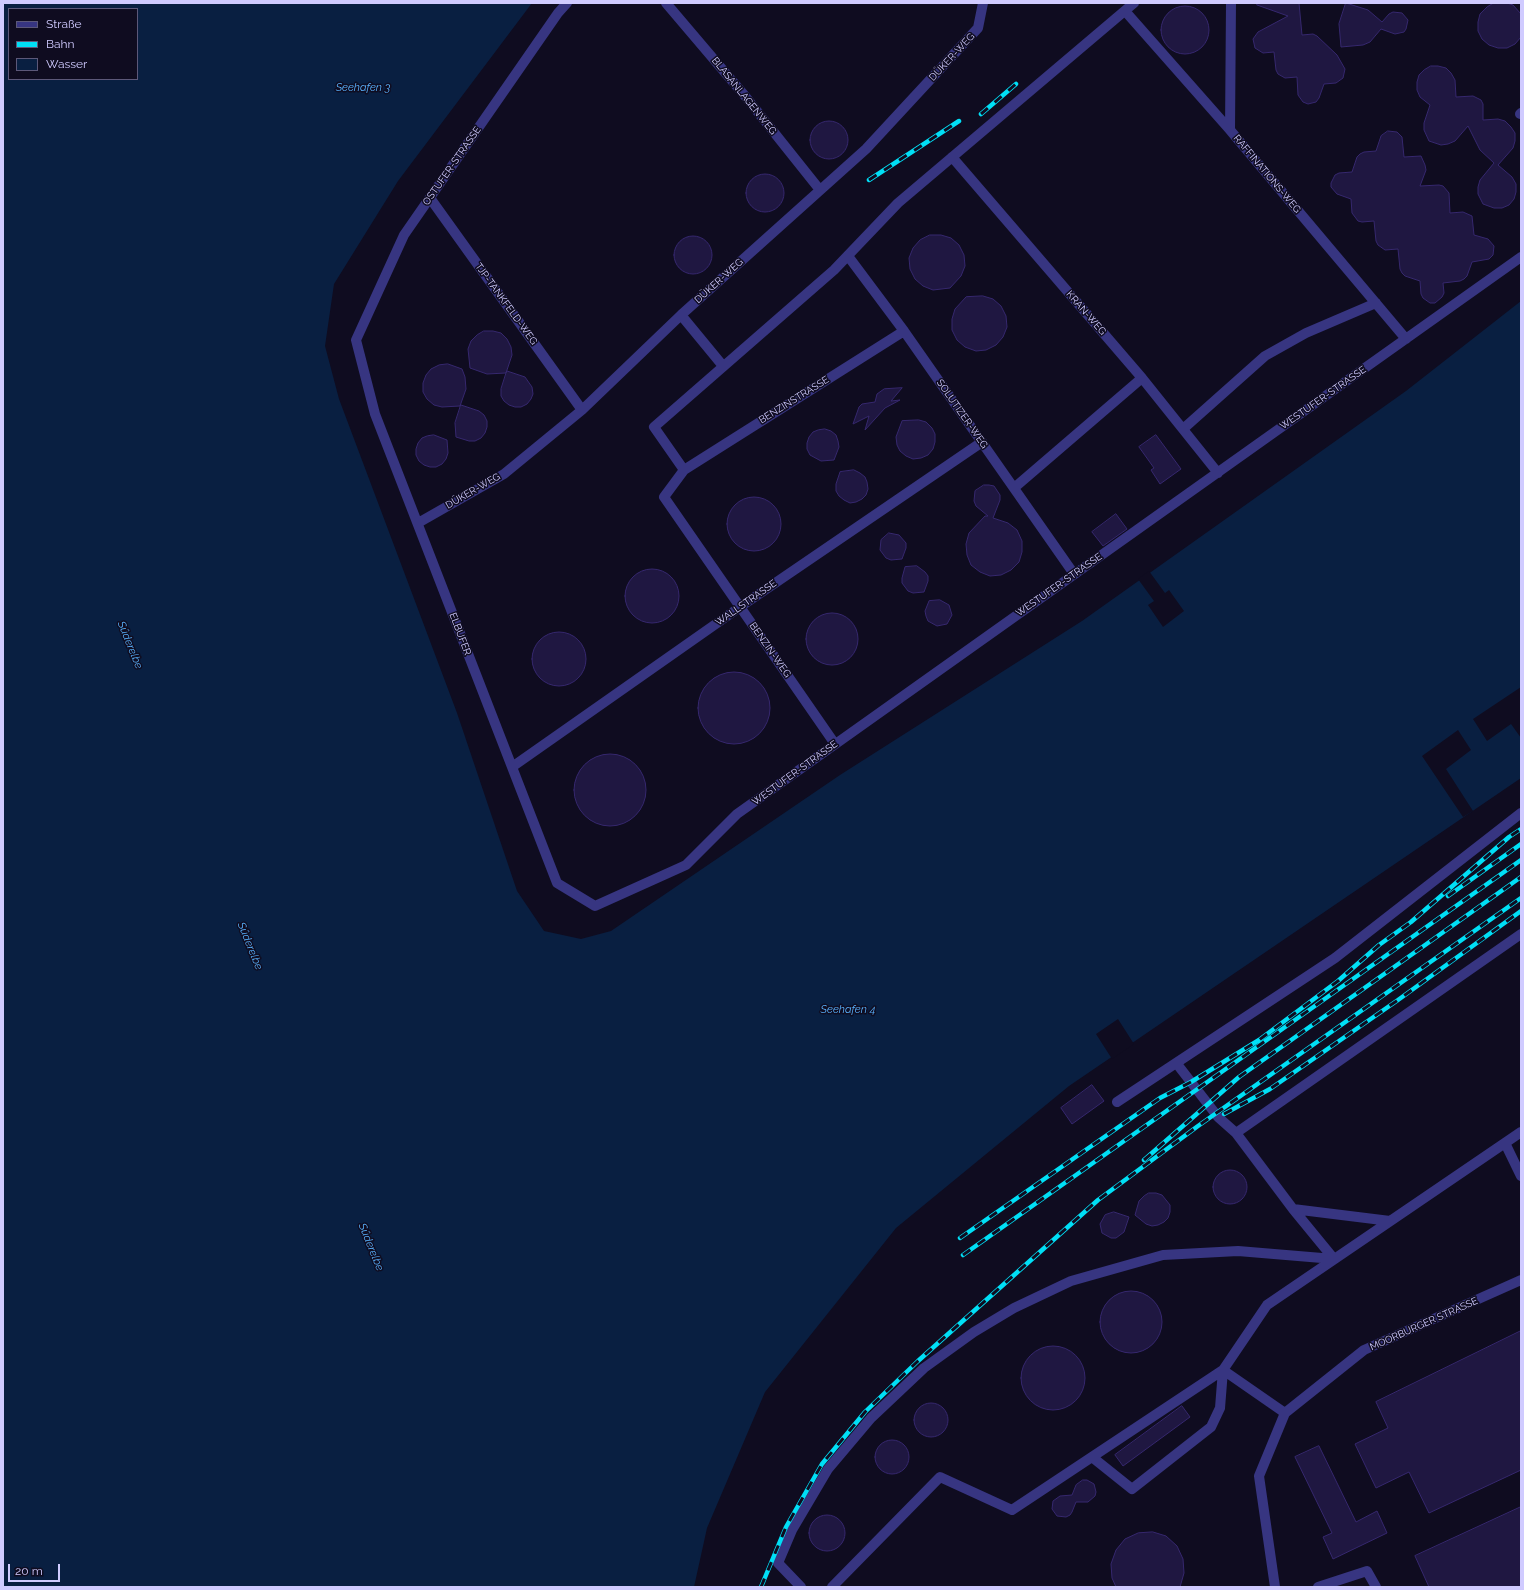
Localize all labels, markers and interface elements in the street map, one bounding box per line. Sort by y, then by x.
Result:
legend [8,8,138,80]
text: Straße [46,17,82,31]
street label: DÜKER-WEG [927,31,977,83]
text: Bahn [46,37,75,51]
street label: BLASANLAGENWEG [709,55,779,137]
text: Wasser [46,57,87,71]
water label: Seehafen 3 [336,81,390,95]
street label: OSTUFER-STRASSE [420,124,484,208]
street label: RAFFINATIONS-WEG [1231,132,1303,216]
street label: DÜKER-WEG [692,256,746,306]
street label: TJP-TANKFELD-WEG [472,261,540,347]
street label: KRAN-WEG [1063,288,1109,338]
street label: WESTUFER-STRASSE [1278,364,1368,432]
street label: BENZINSTRASSE [757,374,831,426]
street label: SOLUTIZER-WEG [934,377,990,451]
street label: DÜKER-WEG [444,471,502,511]
street label: WESTUFER-STRASSE [1014,551,1104,619]
street label: WALLSTRASSE [713,577,779,629]
street label: ELBUFER [446,611,474,657]
water label: Süderelbe [115,619,145,671]
street label: BENZIN-WEG [747,620,793,680]
street label: WESTUFER-STRASSE [750,738,840,808]
water label: Süderelbe [235,920,265,972]
water label: Seehafen 4 [821,1003,875,1017]
water label: Süderelbe [356,1221,386,1273]
street label: MOORBURGER STRASSE [1368,1295,1480,1353]
scale bar [10,1556,62,1582]
text: 20 m [15,1564,43,1578]

